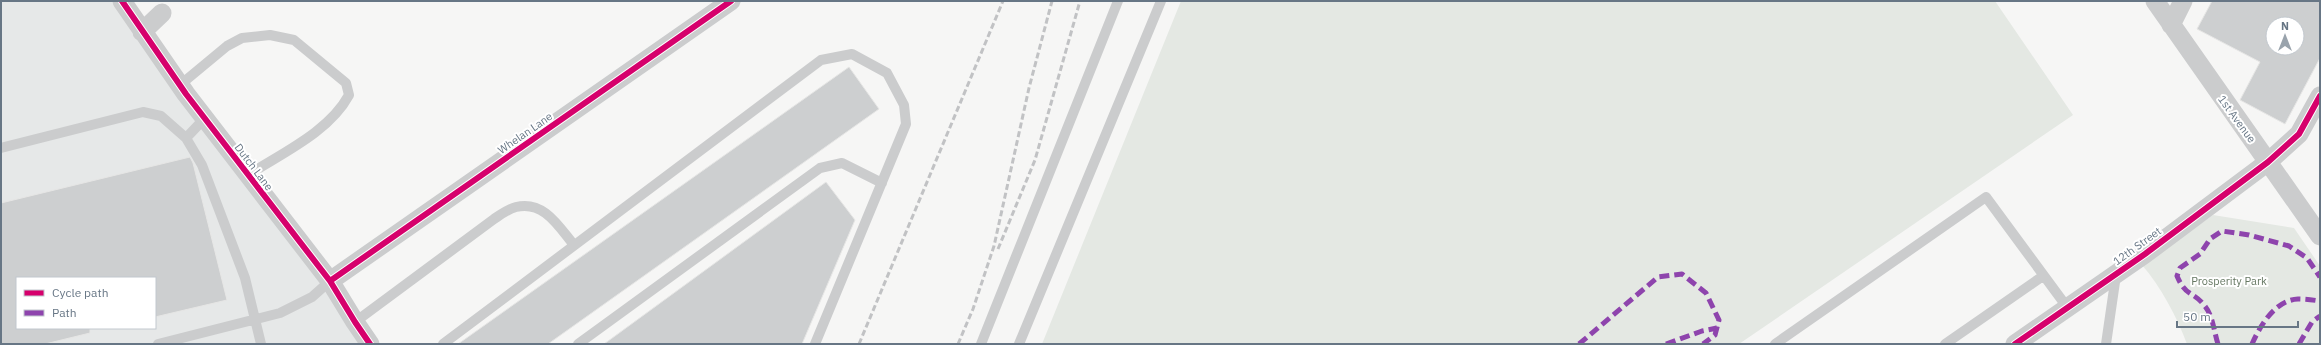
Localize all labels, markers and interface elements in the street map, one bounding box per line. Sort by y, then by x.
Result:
north arrow [2265,16,2305,56]
text: N [2281,19,2289,33]
street label: 1st Avenue [2215,93,2259,145]
street label: Whelan Lane [495,109,555,157]
street label: Dutch Lane [232,141,276,193]
street label: 12th Street [2110,224,2164,268]
park label: Prosperity Park [2191,274,2267,288]
legend [16,277,156,329]
text: Cycle path [52,285,109,300]
scale bar [2177,303,2298,329]
text: Path [52,305,77,320]
text: 50 m [2183,309,2211,324]

